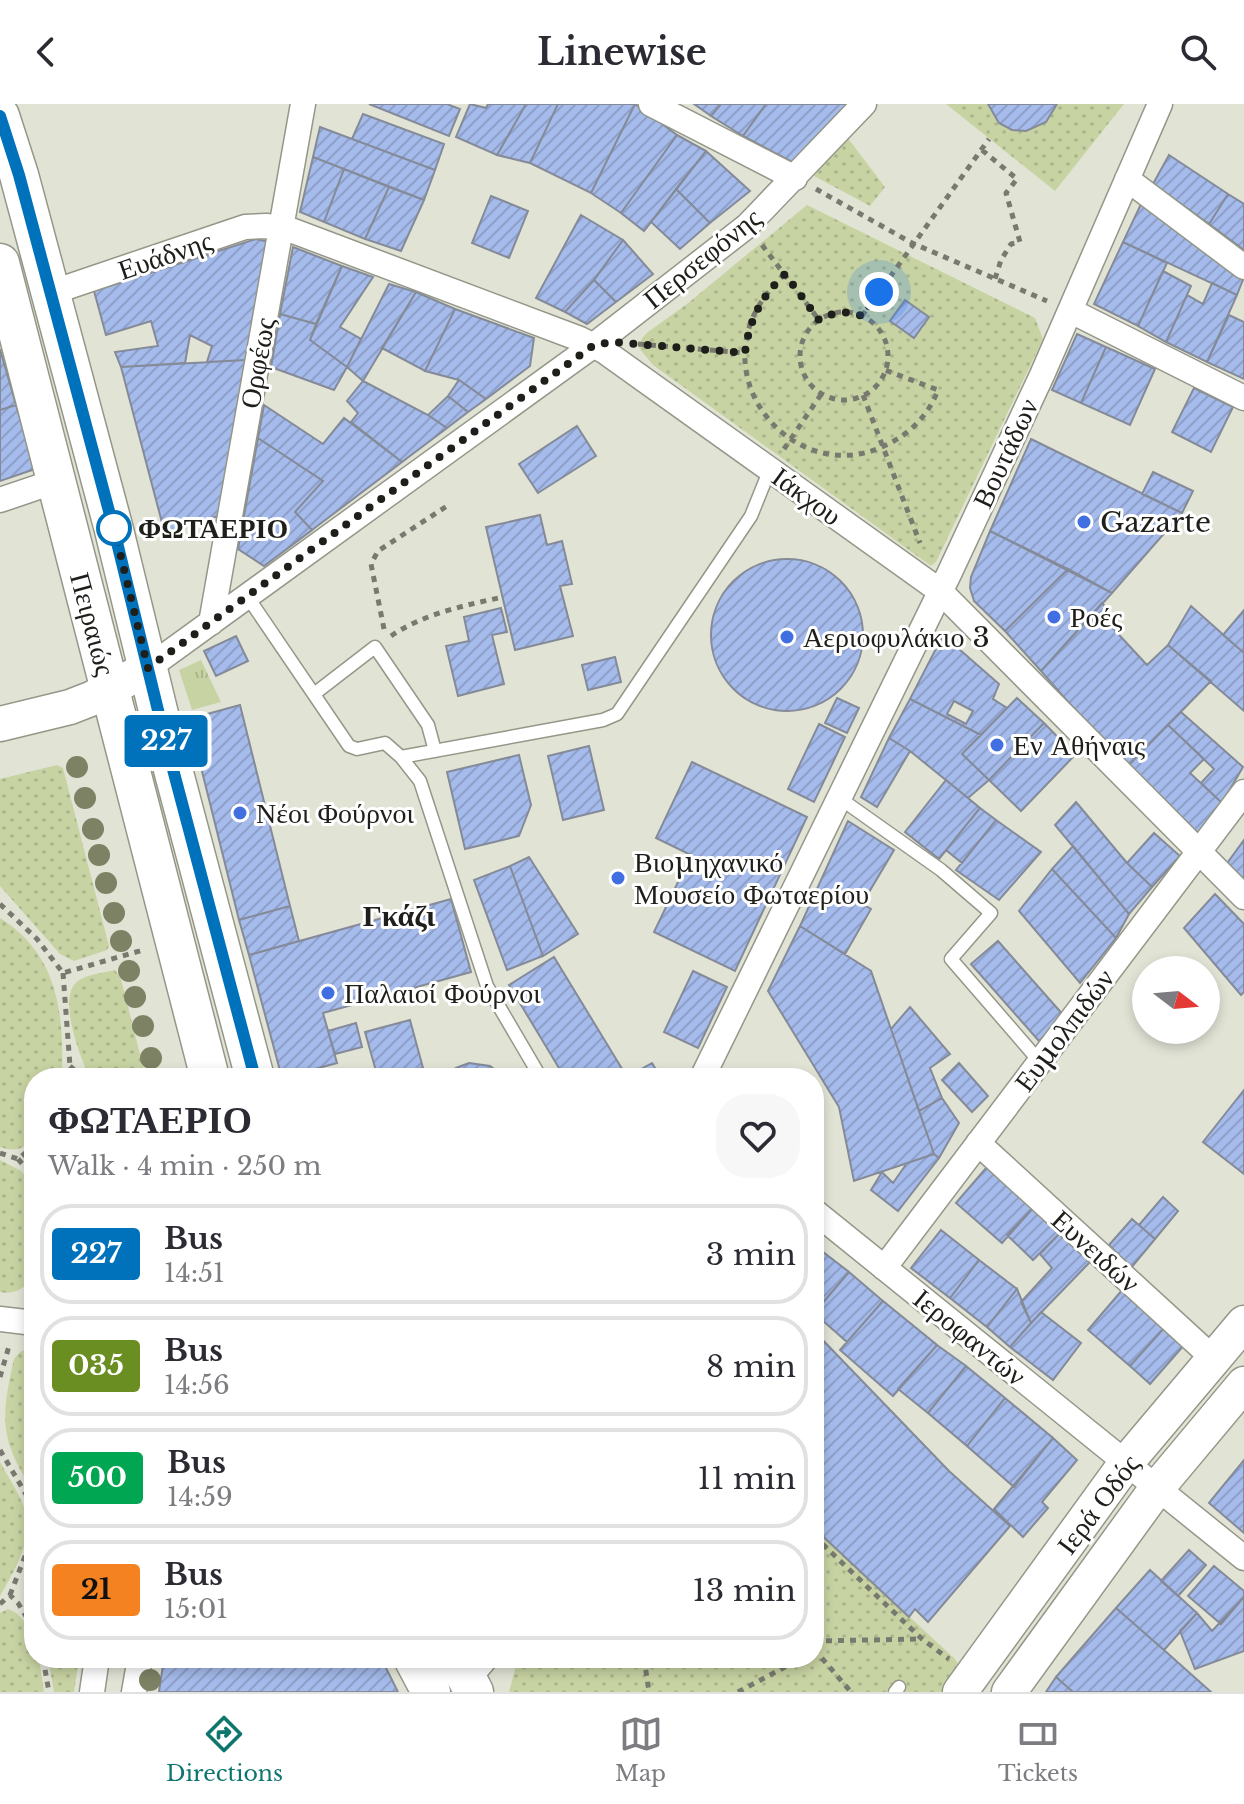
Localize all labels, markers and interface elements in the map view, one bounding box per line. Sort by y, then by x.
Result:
icon: back [24,30,68,74]
text: Linewise [537,30,707,75]
icon: search [1176,30,1220,74]
street label: Περσεφόνης [636,200,768,316]
street label: Ευάδνης [113,223,217,288]
your location [859,272,899,312]
street label: Ορφέως [232,315,283,411]
street label: Βουτάδων [965,393,1046,514]
street label: Ιάκχου [765,459,848,533]
place label: Gazarte [1100,505,1211,540]
marker: ΦΩΤΑΕΡΙΟ [97,511,131,545]
place label: ΦΩΤΑΕΡΙΟ [138,511,288,546]
marker: Gazarte [1075,513,1093,531]
street label: Πειραιώς [62,569,123,679]
place label: Ροές [1070,600,1122,635]
marker: Ροές [1045,608,1063,626]
place label: Αεριοφυλάκιο 3 [803,620,990,655]
marker: Αεριοφυλάκιο 3 [778,628,796,646]
line badge: 227 [120,715,212,767]
text: 227 [141,723,191,758]
place label: Εν Αθήναις [1013,728,1145,763]
marker: Εν Αθήναις [988,736,1006,754]
place label: Νέοι Φούρνοι [256,796,415,831]
marker: Νέοι Φούρνοι [231,804,249,822]
place label: Βιομηχανικό Μουσείο Φωταερίου [634,845,869,912]
marker: Βιομηχανικό Μουσείο Φωταερίου [609,869,627,887]
district label: Γκάζι [363,897,436,934]
north arrow [1132,956,1220,1044]
map controls [1132,956,1220,1044]
street label: Ευμολπιδών [1007,962,1122,1099]
place label: Παλαιοί Φούρνοι [344,976,541,1011]
marker: Παλαιοί Φούρνοι [319,984,337,1002]
button: heart [716,1094,800,1178]
text: ΦΩΤΑΕΡΙΟ [48,1096,252,1143]
text: Walk · 4 min · 250 m [48,1150,322,1182]
street label: Ευνειδών [1044,1203,1147,1300]
text: Bus [164,1220,223,1257]
text: 227 [71,1236,121,1271]
text: 3 min [706,1236,796,1273]
text: 14:51 [164,1257,225,1289]
street label: Ιεροφαντών [906,1281,1033,1393]
text: Bus [164,1332,223,1369]
text: 035 [68,1348,124,1383]
text: 8 min [706,1348,796,1385]
text: 14:56 [164,1369,230,1401]
text: Bus [167,1444,226,1481]
street label: Ιερά Οδός [1049,1447,1147,1561]
text: 500 [68,1460,127,1495]
text: 11 min [698,1460,796,1497]
text: 14:59 [167,1481,233,1513]
text: Bus [164,1556,223,1593]
text: 21 [81,1572,111,1607]
text: 13 min [692,1572,796,1609]
text: 15:01 [164,1593,228,1625]
tab: Directions [166,1712,283,1787]
tab: Map [615,1712,666,1787]
tab: Tickets [998,1712,1078,1787]

